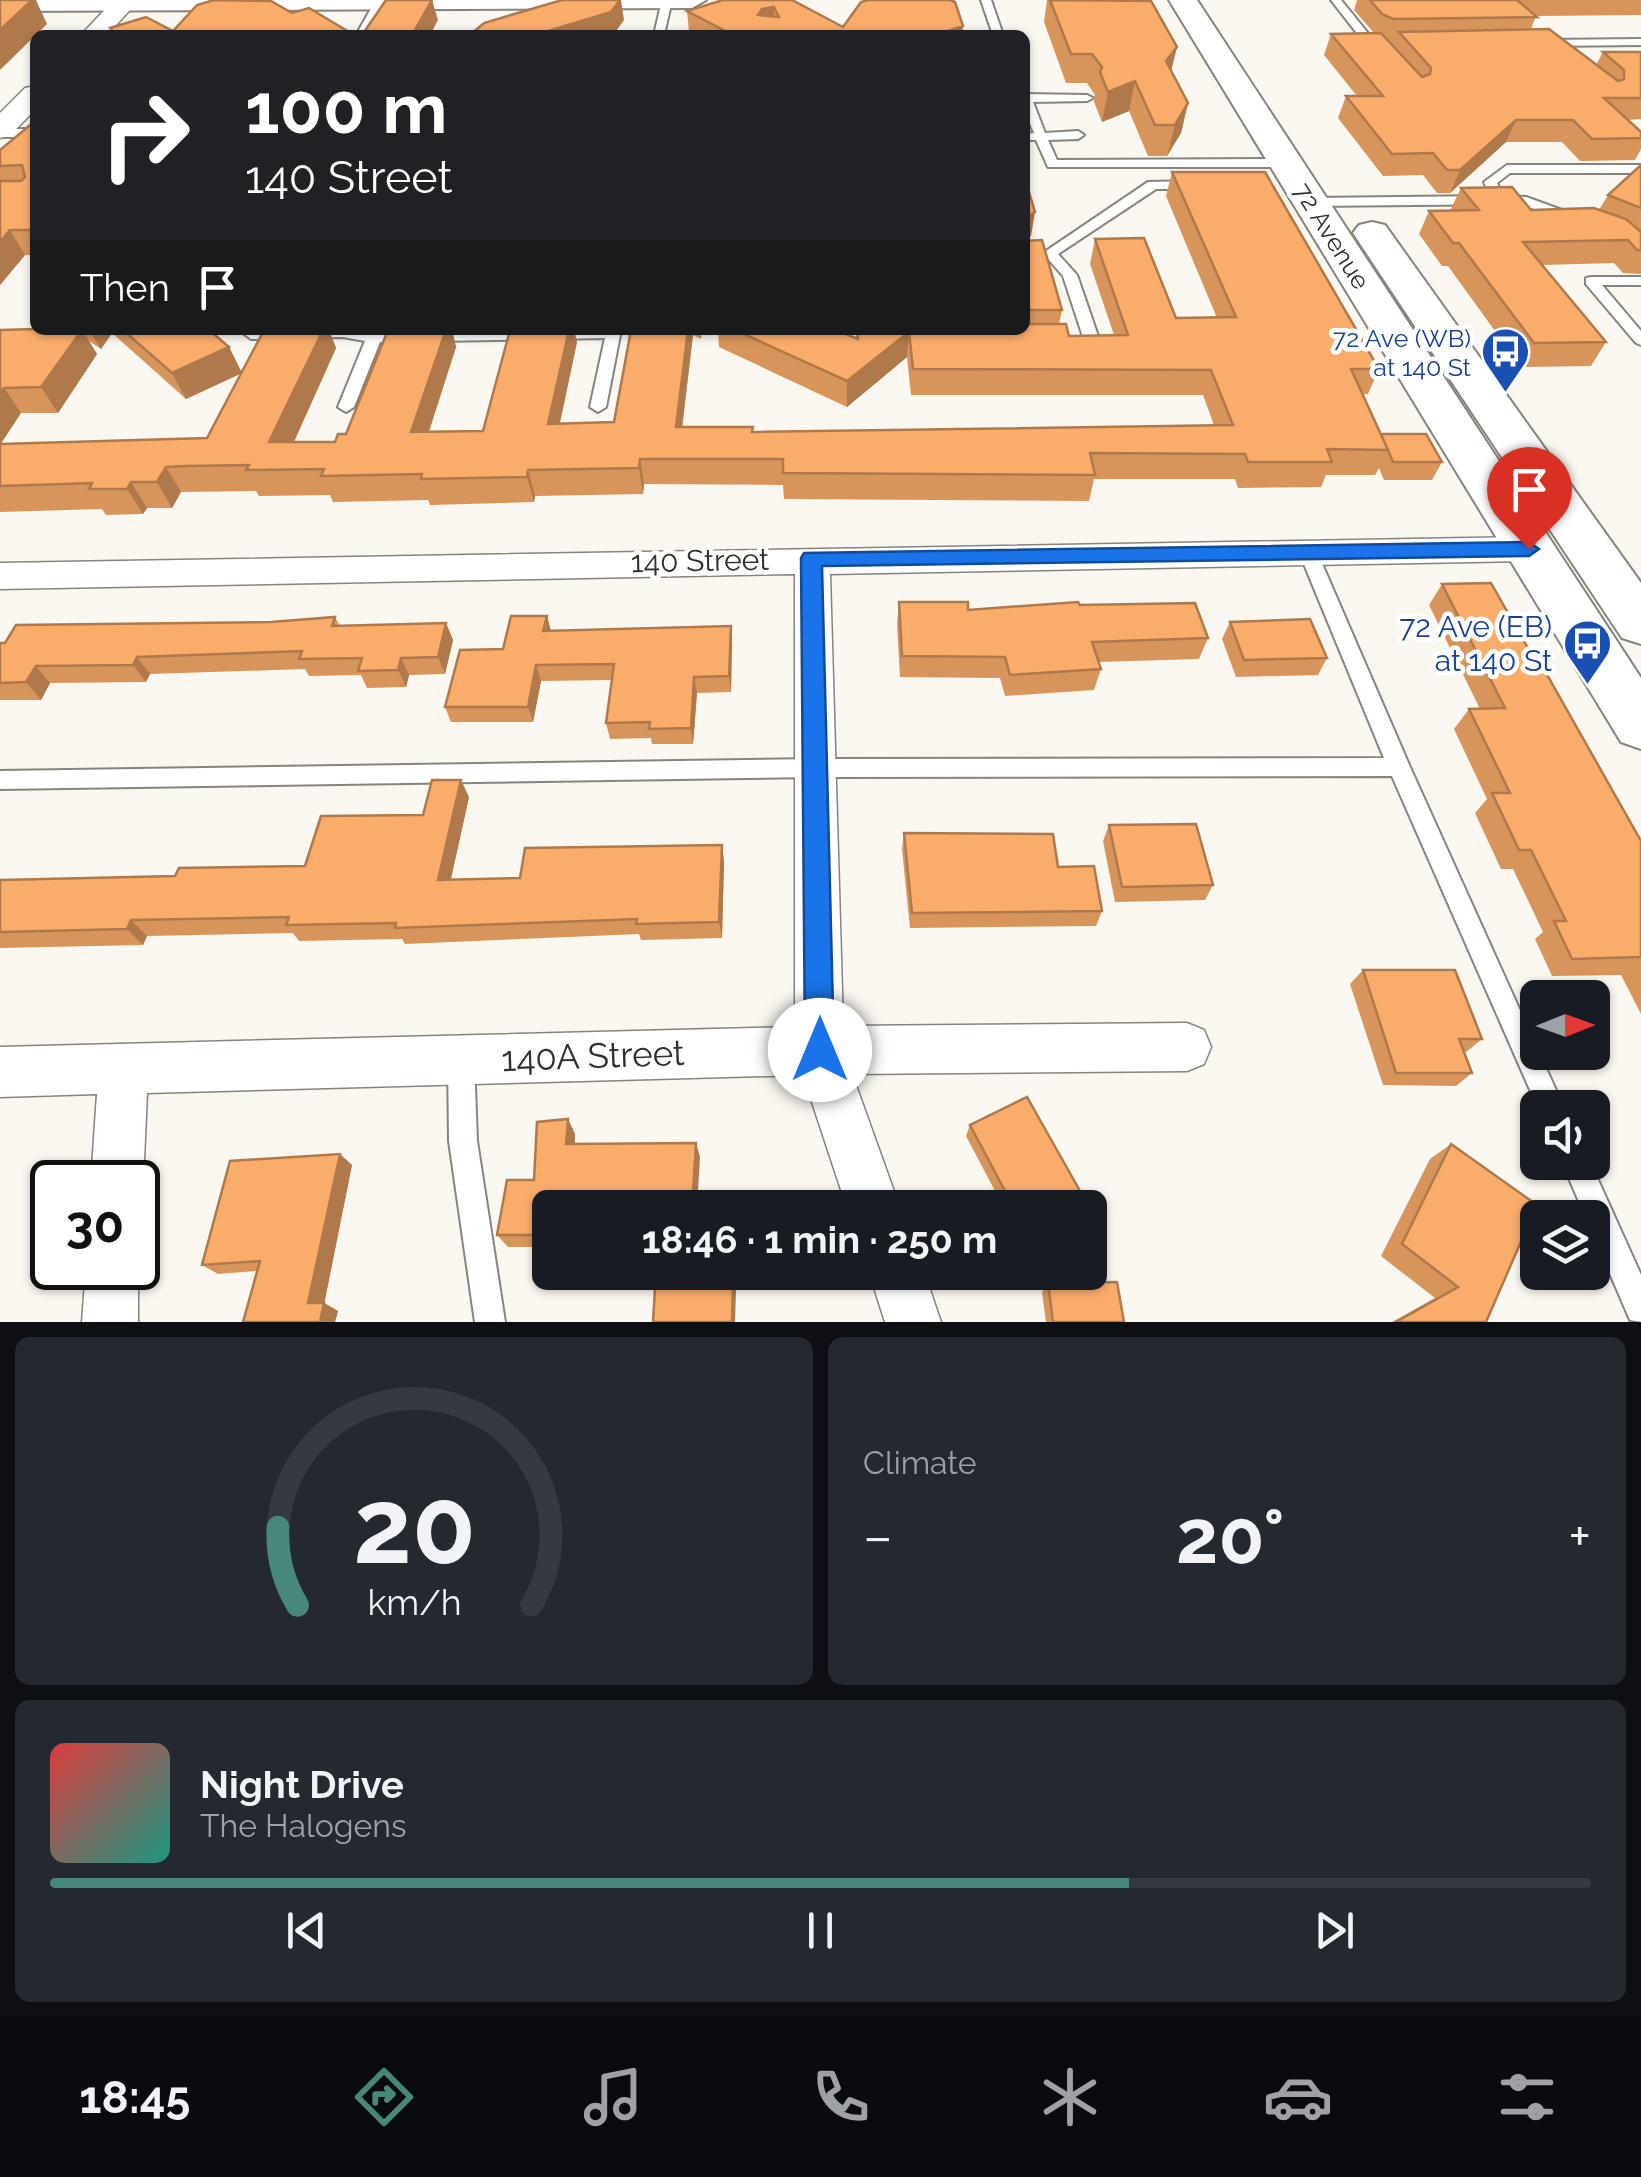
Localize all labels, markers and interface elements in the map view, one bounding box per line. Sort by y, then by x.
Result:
text: 100 m [245,67,448,149]
icon: right [80,70,210,200]
text: 140 Street [245,151,453,204]
street label: 72 Avenue [1288,177,1376,295]
icon: arrive [190,260,245,315]
text: Then [80,265,170,310]
place label: 72 Ave (WB) at 140 St [1333,323,1472,382]
bus stop icon: 72 Ave (WB) at 140 St [1480,326,1532,394]
pin [1487,447,1572,550]
icon: arrive [1502,462,1557,517]
street label: 140 Street [630,542,769,579]
place label: 72 Ave (EB) at 140 St [1399,609,1552,678]
bus stop icon: 72 Ave (EB) at 140 St [1561,618,1613,686]
north arrow [1520,980,1610,1070]
map controls [1520,980,1610,1290]
position arrow [768,998,872,1102]
street label: 140A Street [501,1032,686,1079]
button: sound [1520,1090,1610,1180]
speed limit sign: 30 [30,1160,160,1290]
button: layers [1520,1200,1610,1290]
text: 18:46 · 1 min · 250 m [642,1217,997,1262]
text: Climate [863,1444,977,1481]
text: 20 [353,1465,475,1587]
text: 20° [1176,1492,1285,1581]
text: − [863,1504,893,1569]
text: + [1568,1504,1591,1569]
text: km/h [367,1581,461,1623]
text: Night Drive [200,1762,404,1807]
text: The Halogens [200,1807,406,1844]
icon: previous [279,1903,334,1958]
icon: pause [793,1903,848,1958]
icon: next [1307,1903,1362,1958]
icon: directions [349,2062,419,2132]
icon: music [578,2062,648,2132]
icon: phone [806,2062,876,2132]
icon: climate [1035,2062,1105,2132]
icon: car [1263,2062,1333,2132]
icon: filters [1492,2062,1562,2132]
text: 18:45 [79,2071,190,2124]

